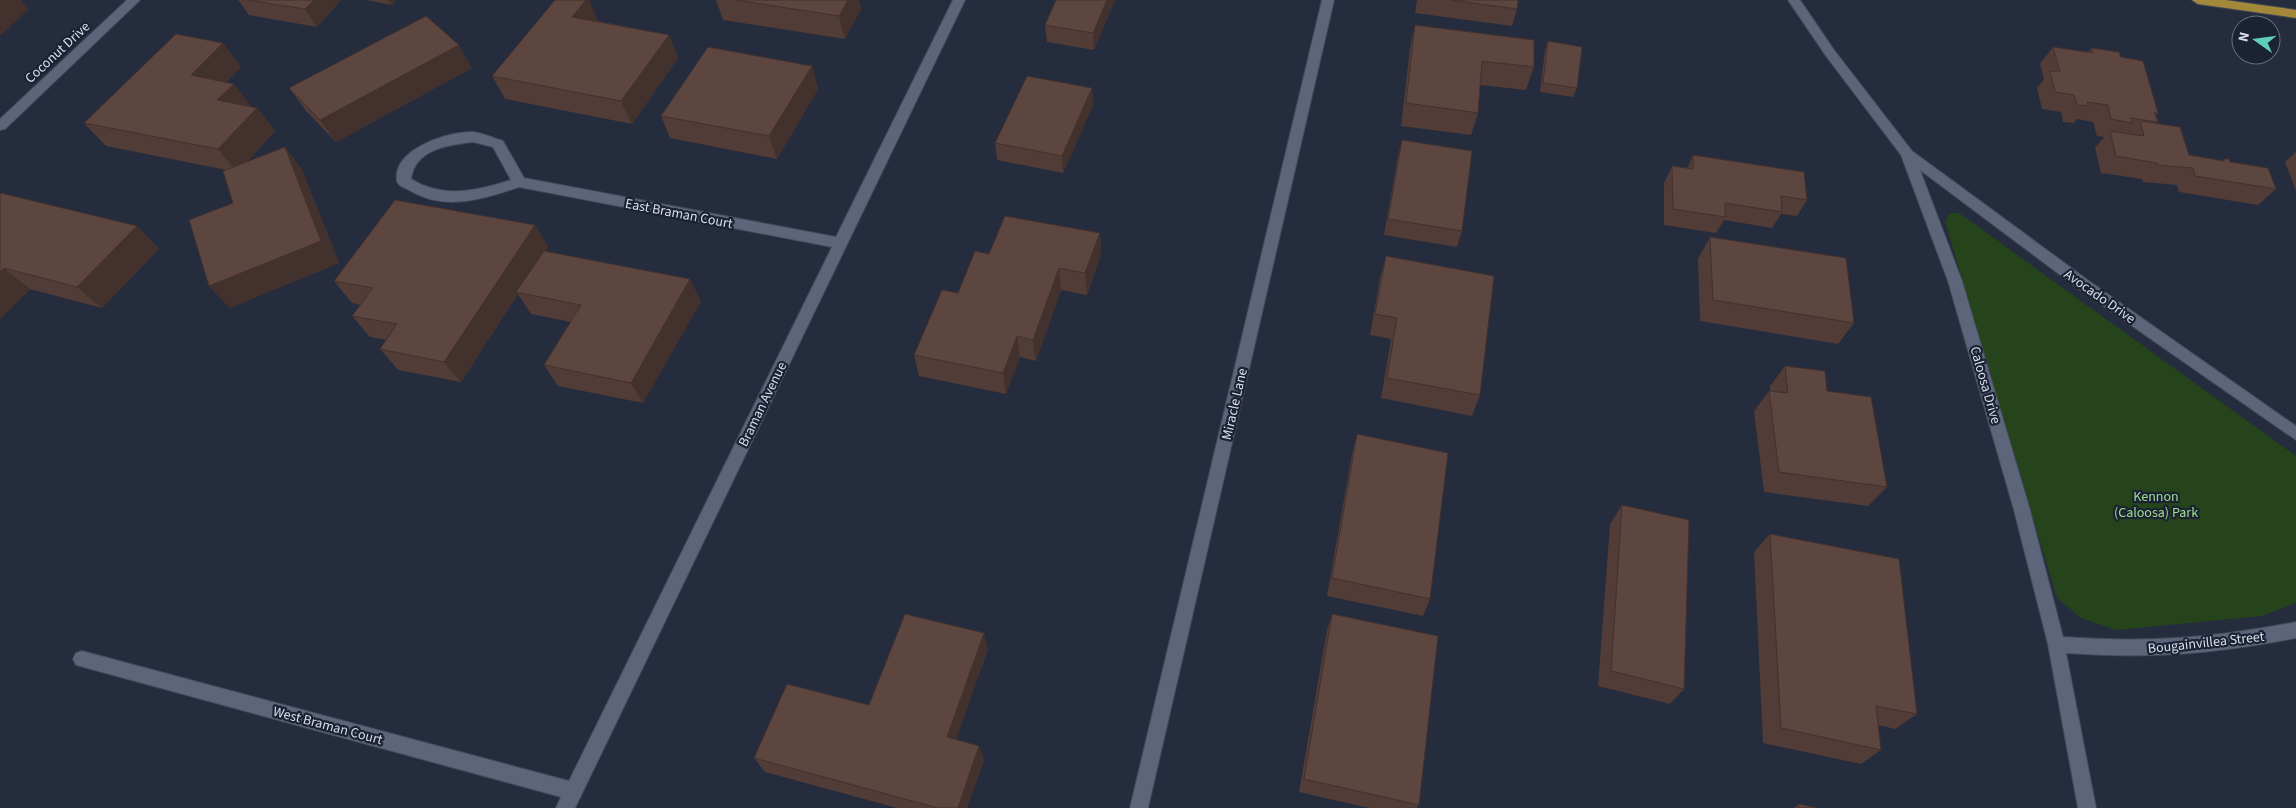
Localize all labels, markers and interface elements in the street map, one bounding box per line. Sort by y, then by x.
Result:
north arrow [2231,15,2281,65]
street label: Coconut Drive [21,17,95,88]
text: N [2234,30,2255,44]
street label: East Braman Court [623,194,735,234]
street label: Avocado Drive [2060,265,2139,329]
street label: Caloosa Drive [1964,344,2006,426]
street label: Braman Avenue [734,359,792,450]
street label: Miracle Lane [1217,366,1253,442]
park label: Kennon (Caloosa) Park [2114,487,2198,523]
street label: Bougainvillea Street [2147,627,2266,659]
street label: West Braman Court [271,702,385,750]

